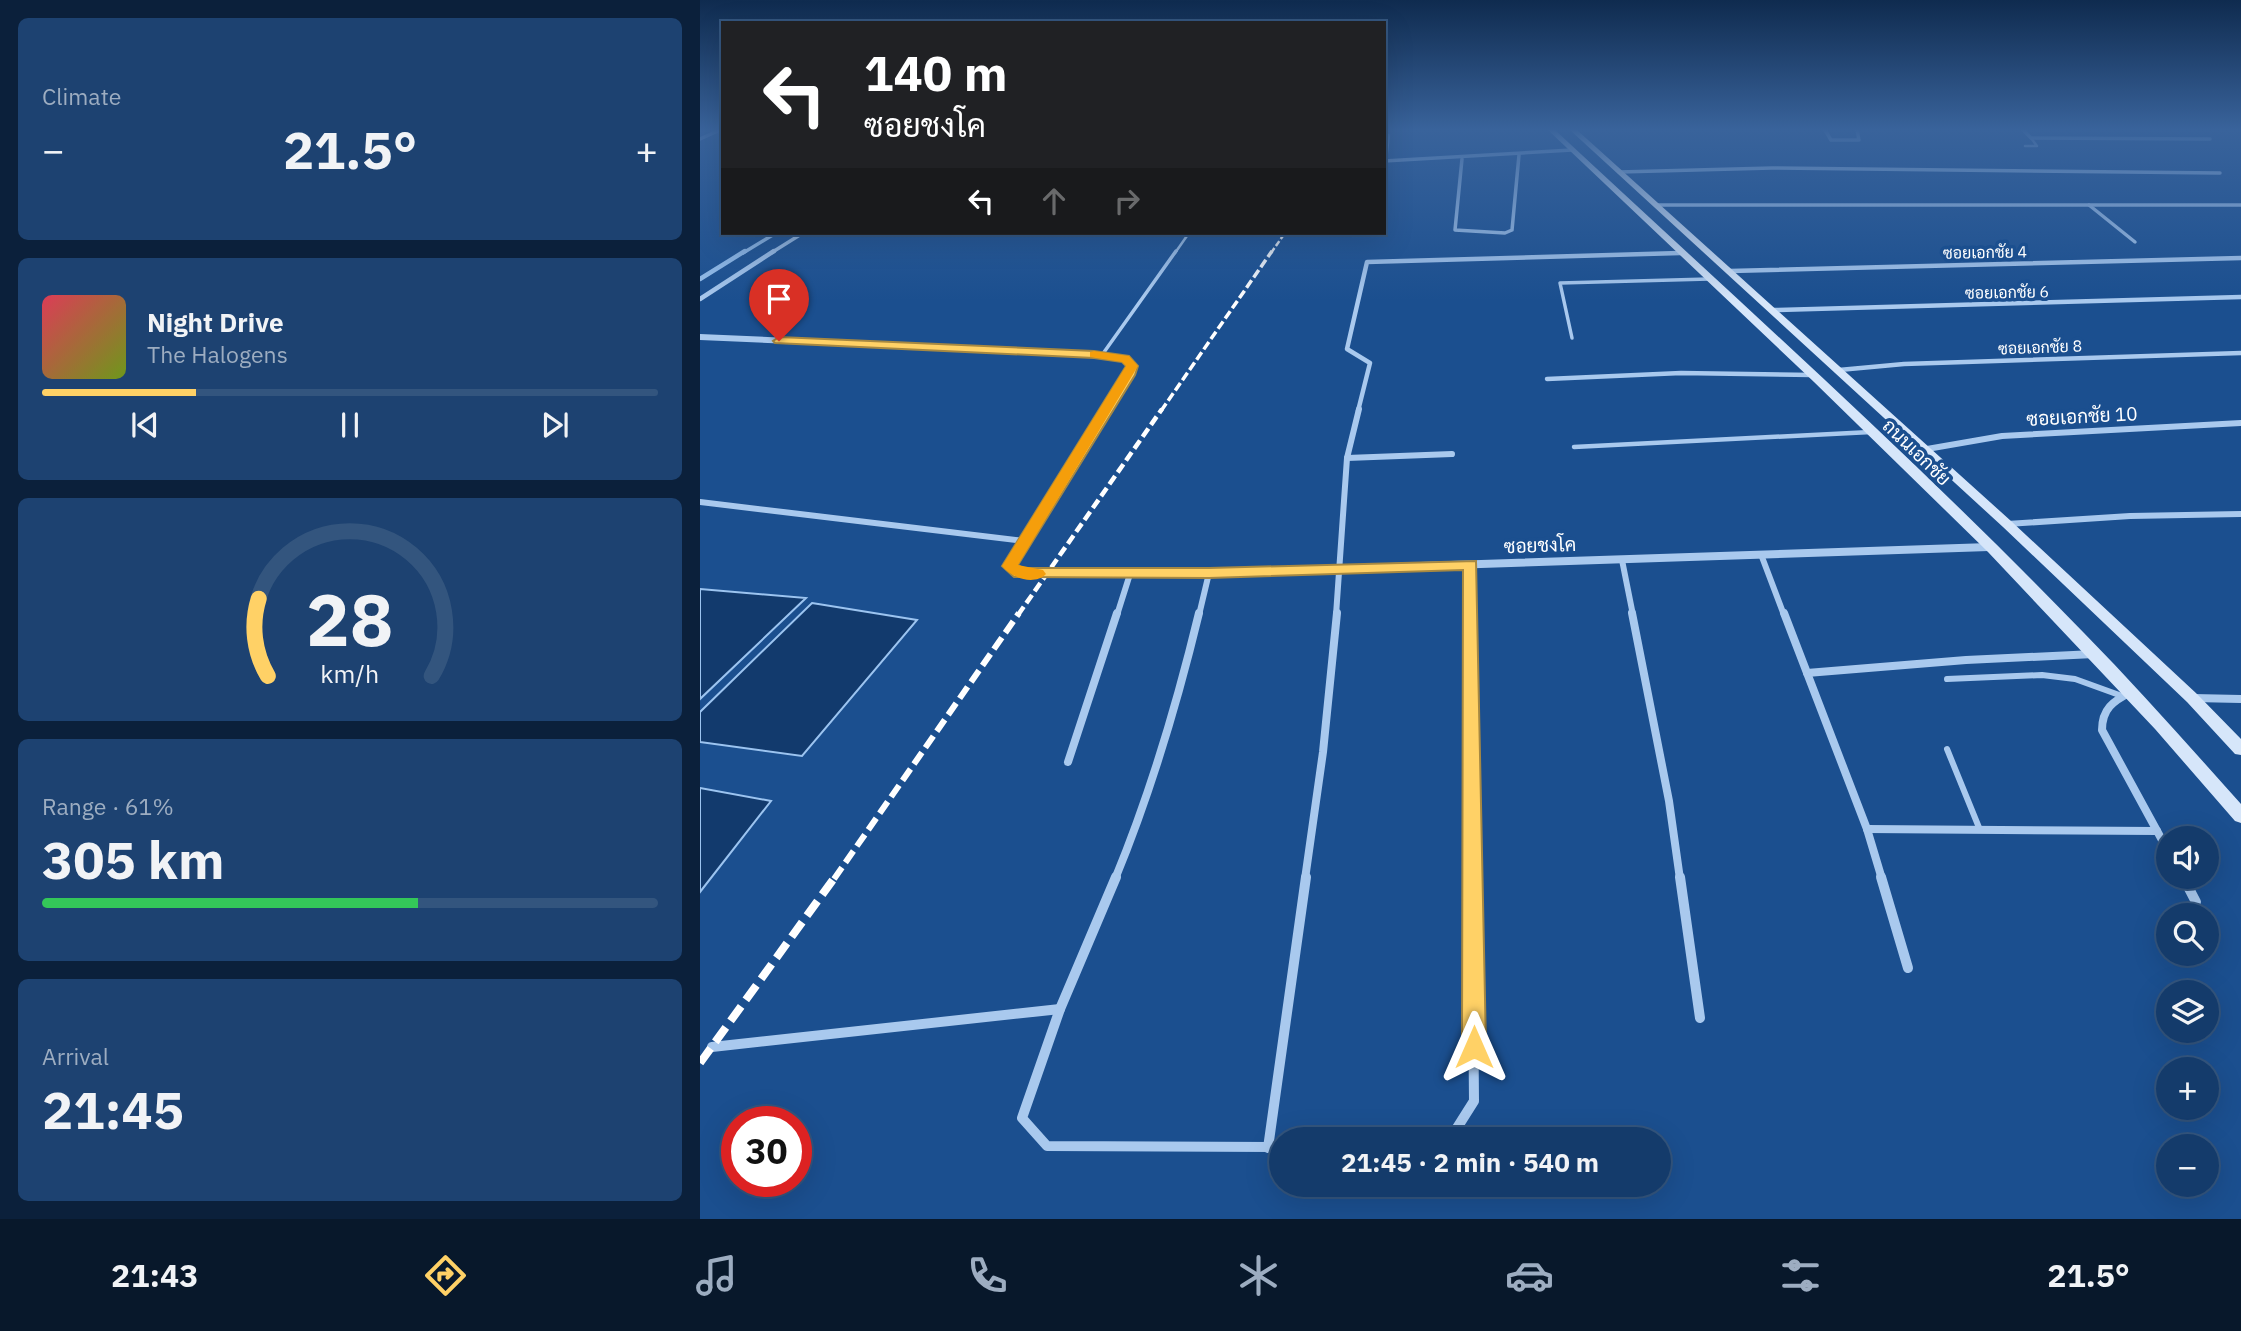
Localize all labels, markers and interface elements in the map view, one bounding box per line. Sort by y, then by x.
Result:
text: 140 m [864,41,1008,104]
icon: left [749,49,840,140]
text: Climate [42,81,121,111]
text: ซอยชงโค [864,104,986,146]
text: 21.5° [283,116,417,183]
text: − [42,125,65,174]
text: + [635,125,658,174]
icon: left [962,182,1000,220]
icon: ahead [1035,182,1073,220]
icon: right [1108,182,1146,220]
street label: ซอยเอกชัย 4 [1943,241,2027,263]
pin [749,269,809,341]
icon: arrive [760,280,798,318]
street label: ซอยเอกชัย 6 [1965,281,2049,303]
text: Night Drive [147,305,284,339]
street label: ซอยเอกชัย 8 [1998,336,2082,358]
text: The Halogens [147,339,288,369]
street label: ซอยเอกชัย 10 [2026,401,2138,431]
icon: previous [126,406,164,444]
icon: pause [331,406,369,444]
icon: next [536,406,574,444]
street label: ถนนเอกชัย [1878,414,1956,490]
street label: ซอยชงโค [1503,532,1577,558]
text: 28 [306,571,394,666]
text: km/h [321,656,379,689]
text: Range · 61% [42,791,174,821]
text: 305 km [42,826,224,893]
map controls [2156,826,2219,1197]
button: sound [2156,826,2219,889]
button: search [2156,903,2219,966]
button: layers [2156,980,2219,1043]
position arrow [1437,1010,1511,1084]
text: Arrival [42,1041,109,1071]
button: + [2156,1057,2219,1120]
text: 21:45 [42,1076,184,1143]
speed limit sign: 30 [721,1106,812,1197]
button: − [2156,1134,2219,1197]
text: 21:45 · 2 min · 540 m [1341,1145,1599,1179]
icon: directions [421,1251,470,1300]
icon: music [692,1251,741,1300]
icon: phone [963,1251,1012,1300]
icon: climate [1234,1251,1283,1300]
icon: car [1505,1251,1554,1300]
icon: filters [1776,1251,1825,1300]
text: 21:43 [111,1254,198,1296]
text: 21.5° [2047,1254,2130,1296]

